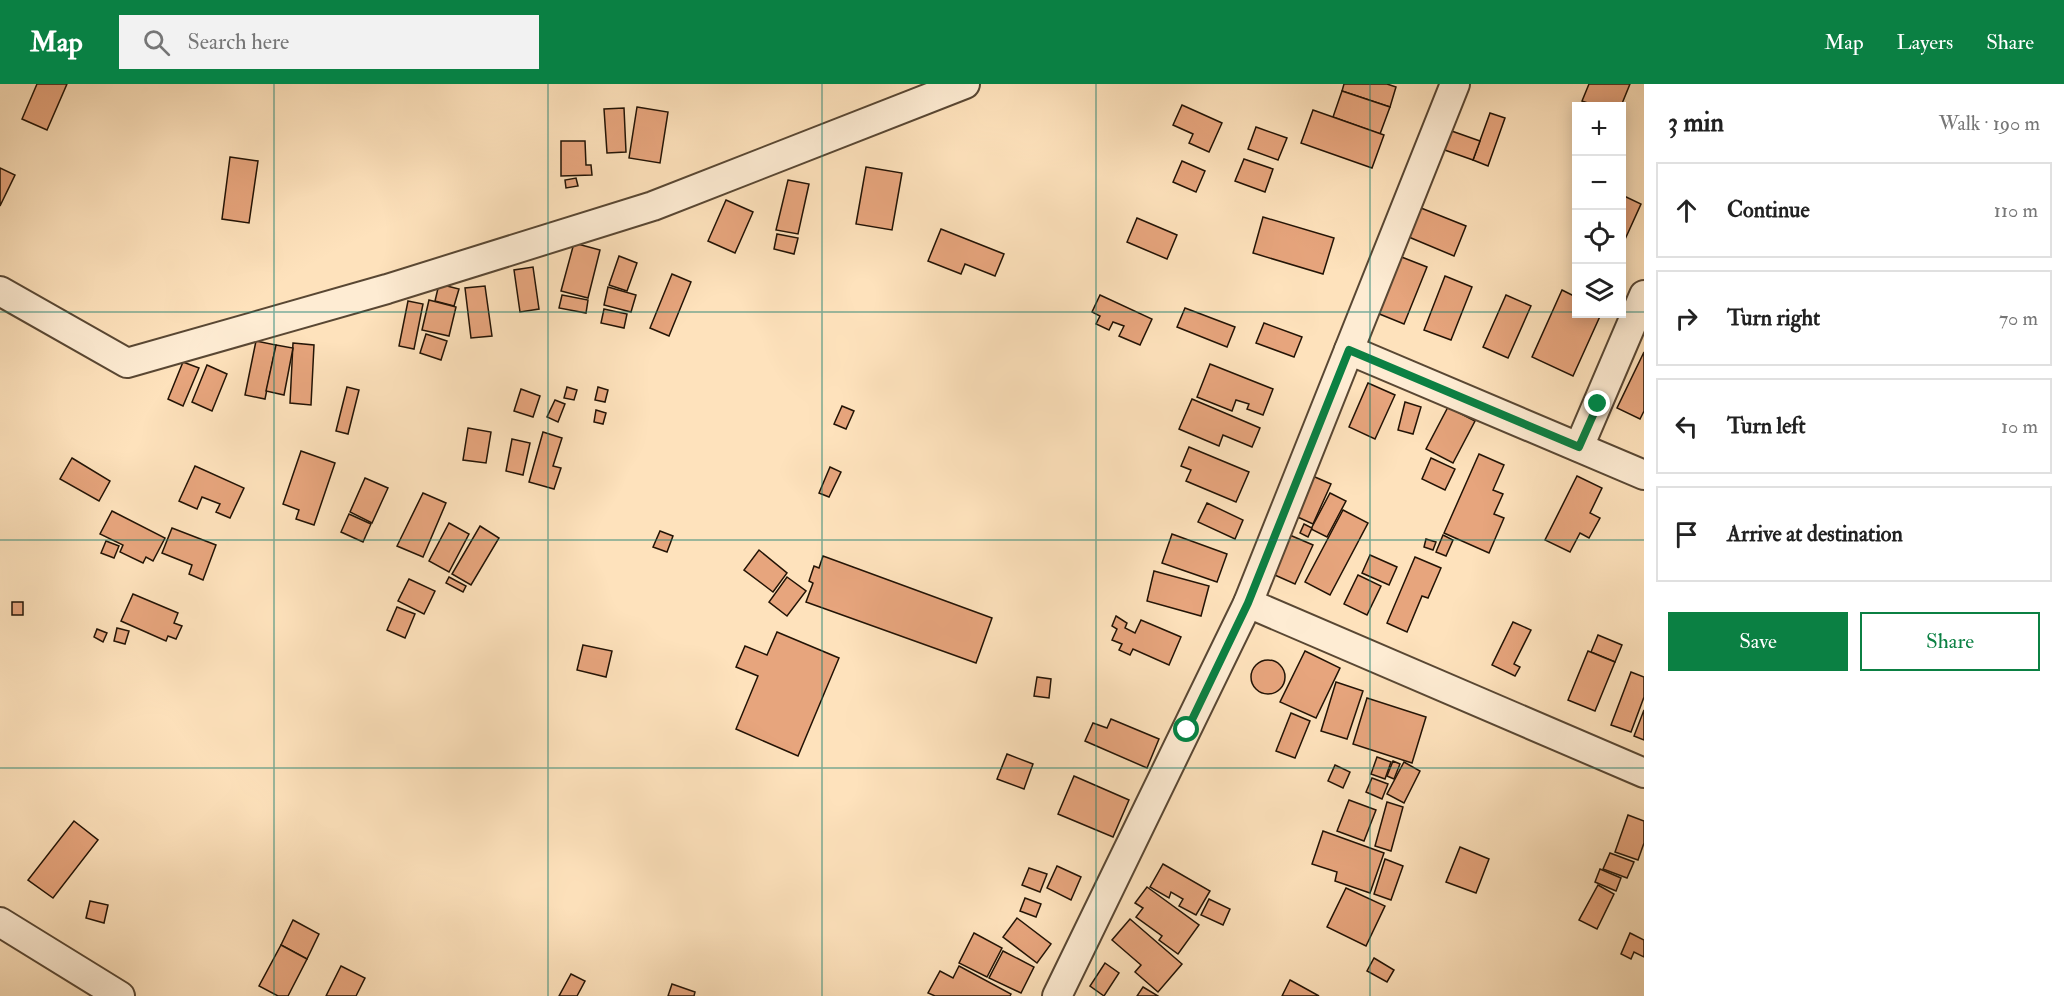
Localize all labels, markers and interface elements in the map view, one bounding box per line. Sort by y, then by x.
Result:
search box [119,15,539,69]
text: Map [30,25,83,60]
icon: search [140,26,173,59]
text: Search here [188,28,289,56]
text: Map [1824,29,1864,56]
text: Layers [1897,29,1953,56]
text: Share [1986,29,2034,56]
map controls [1572,102,1626,318]
button: + [1572,102,1626,156]
text: 3 min [1668,107,1724,139]
text: Walk · 190 m [1939,111,2040,136]
button: − [1572,156,1626,210]
icon: ahead [1670,194,1703,227]
text: Continue [1727,196,1810,224]
text: 110 m [1994,198,2038,223]
button: locate [1572,210,1626,264]
button: layers [1572,264,1626,318]
icon: right [1670,302,1703,335]
text: Turn right [1727,304,1820,332]
text: 70 m [1999,306,2038,331]
route end [1584,390,1610,416]
icon: left [1670,410,1703,443]
text: Turn left [1727,412,1806,440]
text: 10 m [2001,414,2038,439]
icon: arrive [1670,518,1703,551]
text: Arrive at destination [1727,520,1903,548]
button: Save [1668,612,1848,671]
button: Share [1860,612,2040,671]
route start [1173,716,1199,742]

